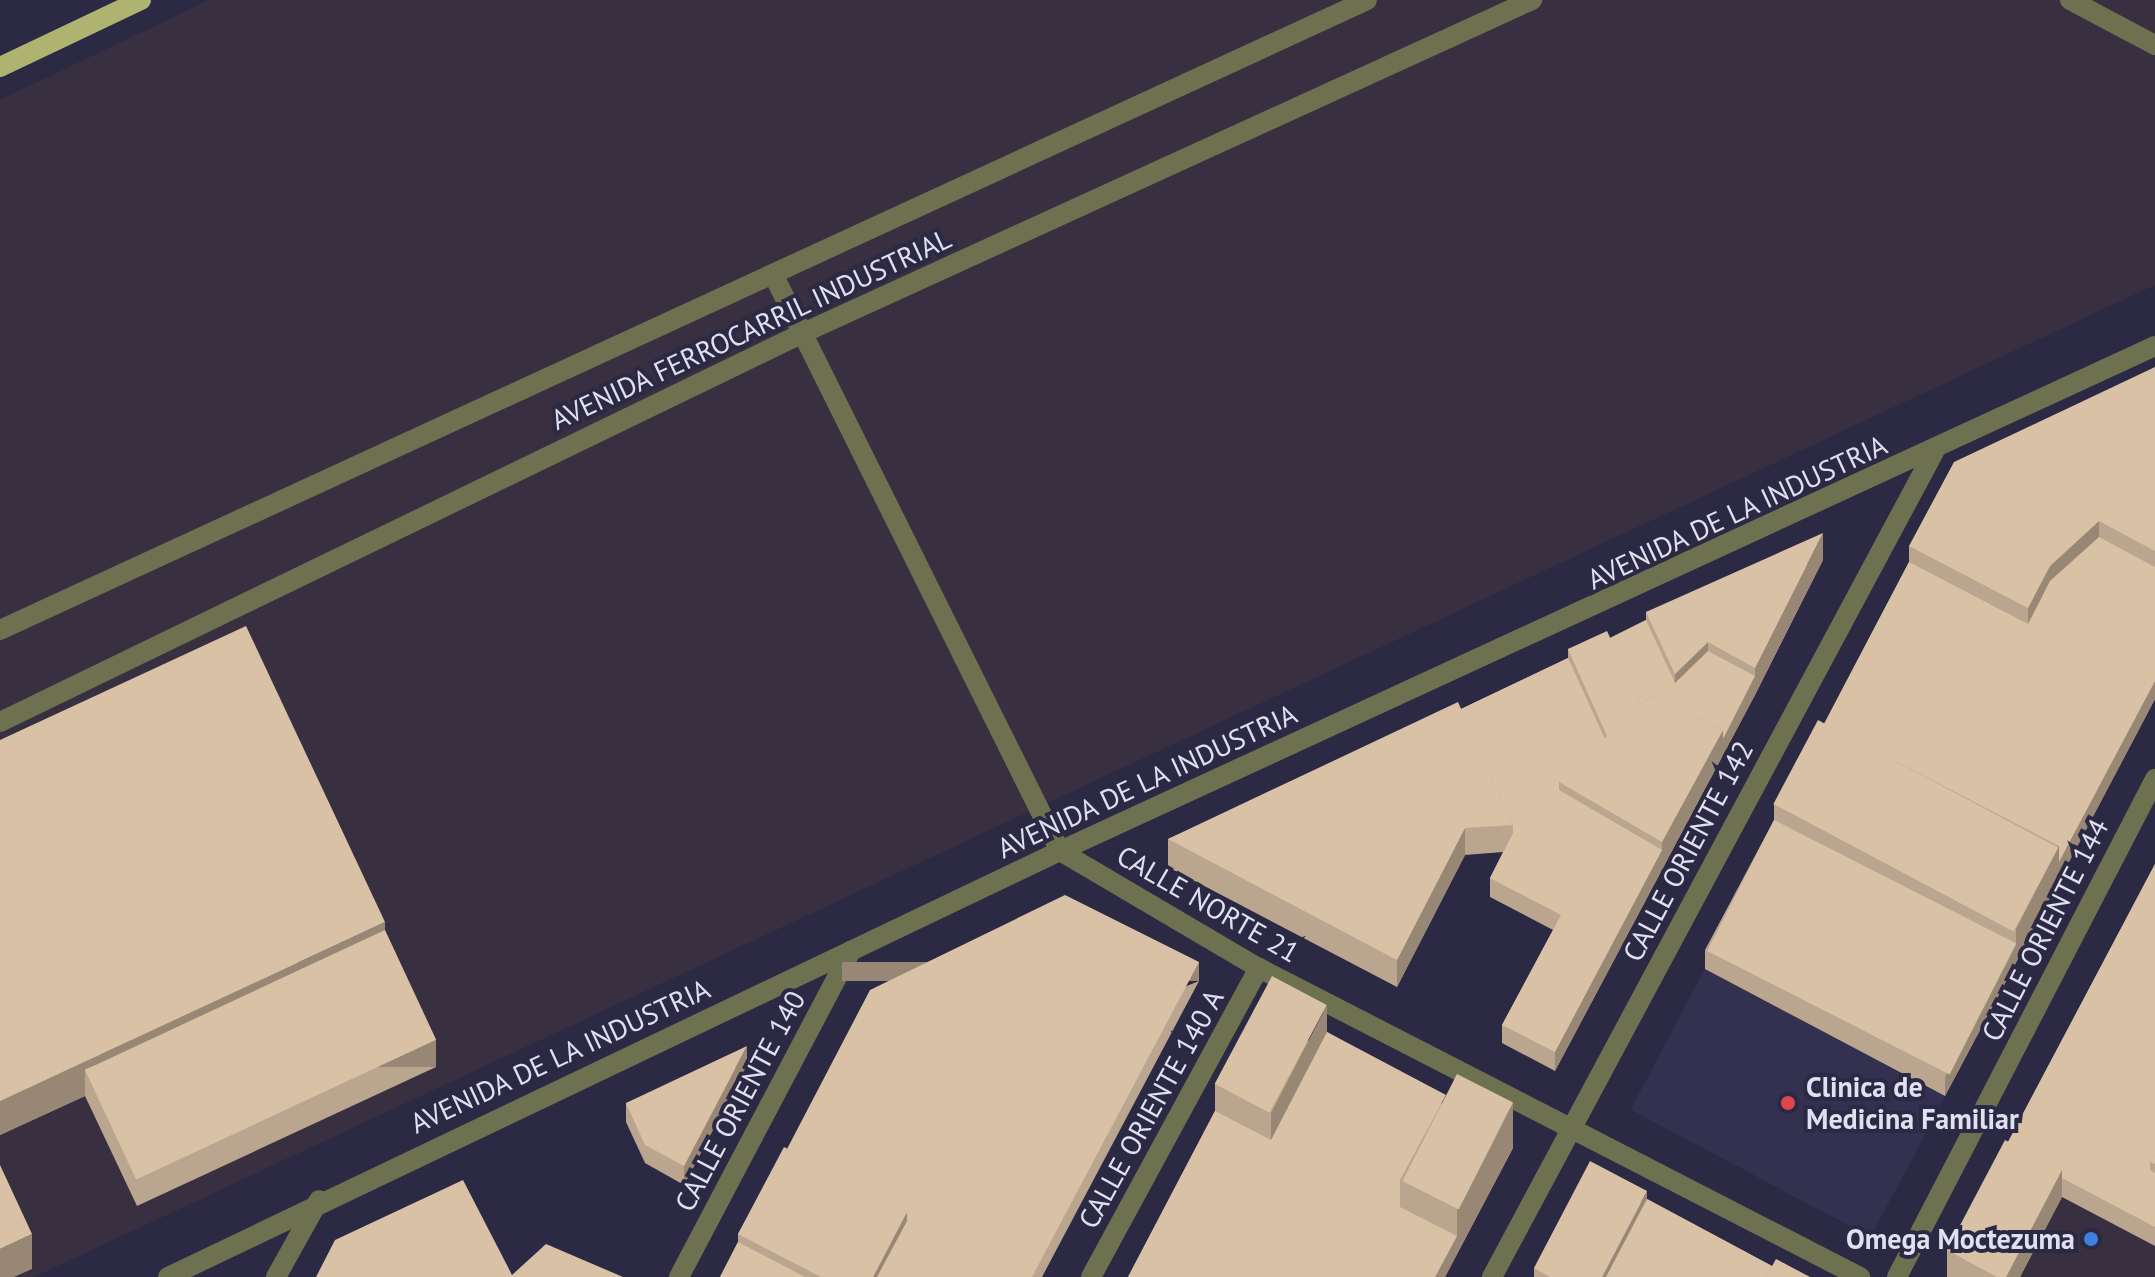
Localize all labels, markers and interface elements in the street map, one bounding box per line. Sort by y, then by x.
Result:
street label: AVENIDA FERROCARRIL INDUSTRIAL [545,221,957,437]
street label: AVENIDA DE LA INDUSTRIA [1581,427,1893,597]
street label: AVENIDA DE LA INDUSTRIA [991,696,1303,866]
street label: CALLE ORIENTE 142 [1616,735,1760,967]
street label: CALLE ORIENTE 144 [1974,813,2116,1047]
street label: CALLE NORTE 21 [1111,838,1305,970]
street label: AVENIDA DE LA INDUSTRIA [404,971,716,1141]
street label: CALLE ORIENTE 140 A [1071,983,1231,1235]
street label: CALLE ORIENTE 140 [668,985,812,1217]
place label: Clinica de Medicina Familiar [1806,1070,2019,1136]
marker: Clinica de Medicina Familiar [1777,1092,1799,1114]
place label: Omega Moctezuma [1846,1222,2075,1256]
marker: Omega Moctezuma [2082,1230,2100,1248]

